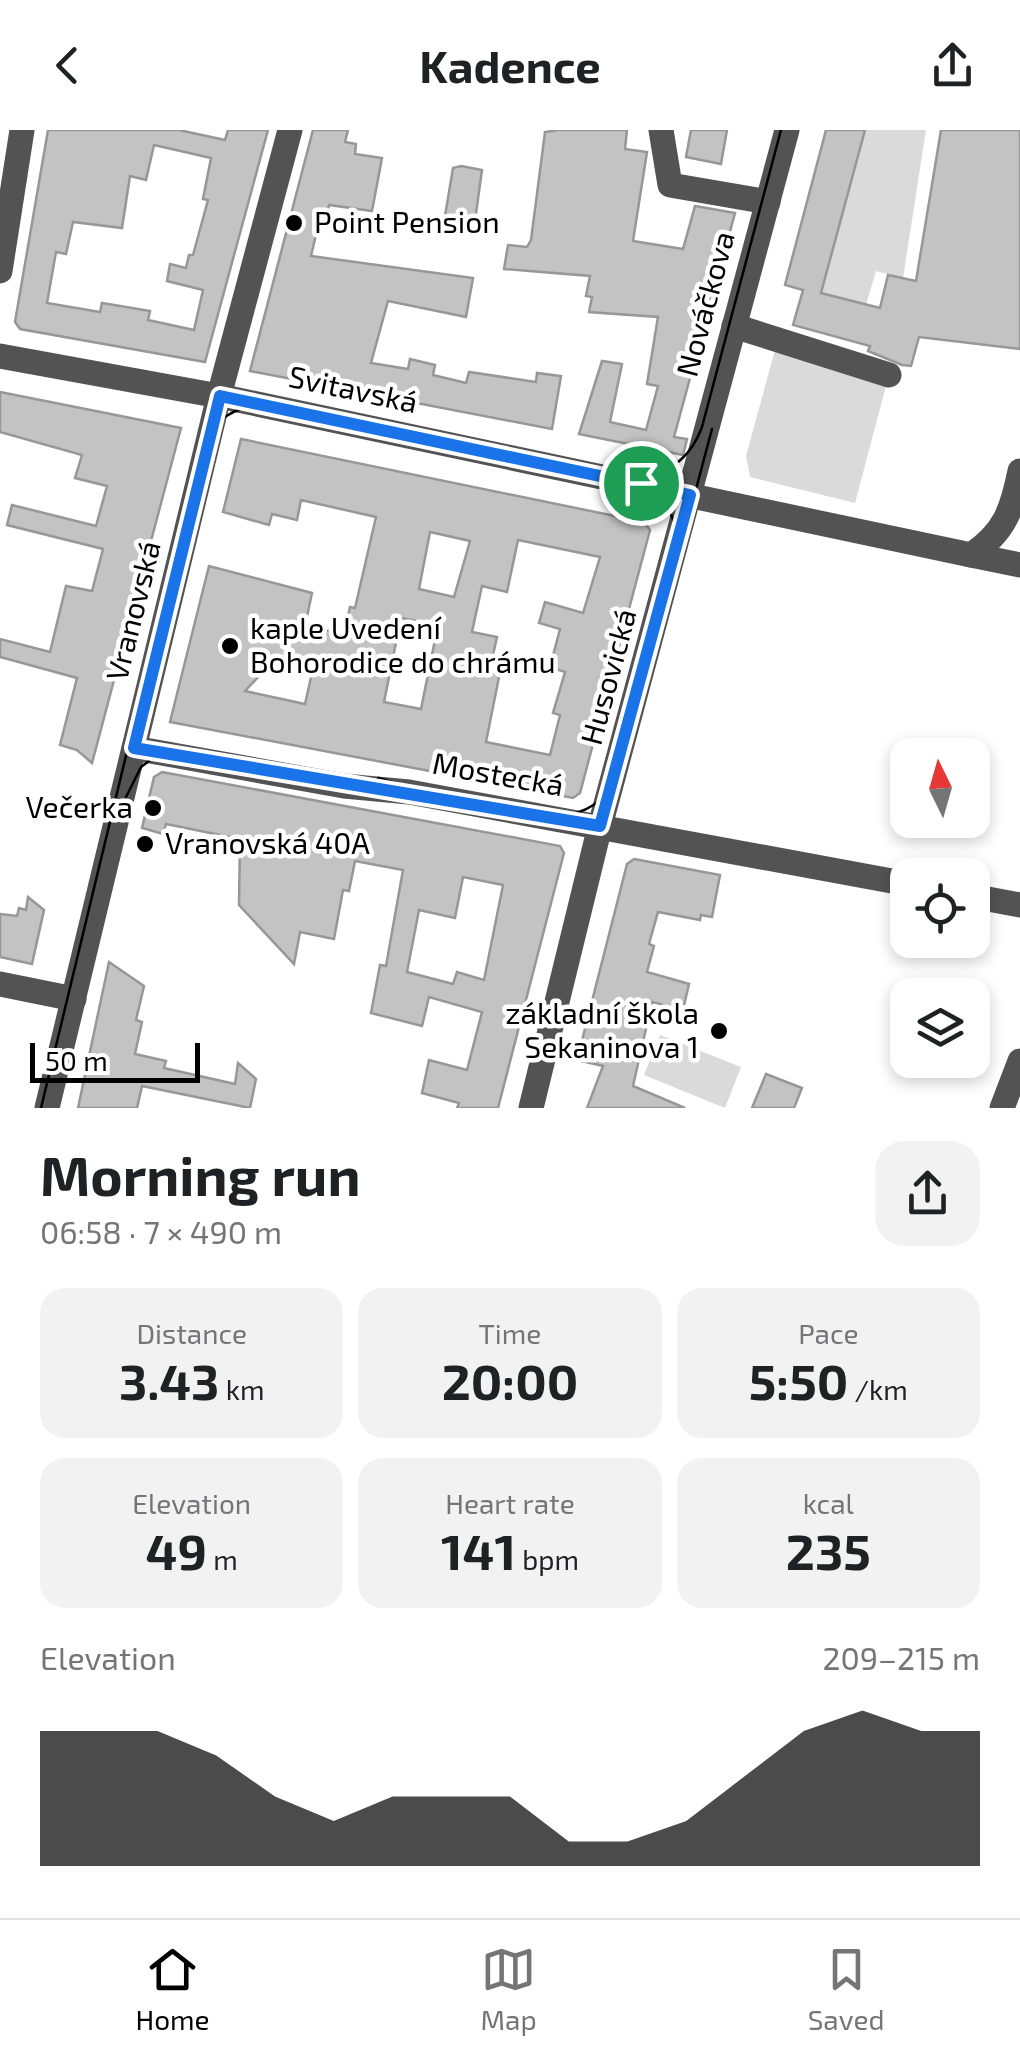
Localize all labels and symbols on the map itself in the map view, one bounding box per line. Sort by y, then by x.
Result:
place label: Point Pension [314,203,500,239]
marker: Point Pension [283,212,305,234]
street label: Nováčkova [667,227,741,380]
street label: Svitavská [286,357,421,419]
pin [599,441,684,526]
street label: Vranovská [97,537,167,684]
street label: Husovická [572,605,642,748]
place label: kaple Uvedení Bohorodice do chrámu [250,609,556,679]
marker: kaple Uvedení Bohorodice do chrámu [219,635,241,657]
north arrow [890,738,990,838]
street label: Mostecká [430,744,567,802]
place label: Večerka [25,788,133,824]
marker: Večerka [142,797,164,819]
place label: Vranovská 40A [165,824,370,860]
marker: Vranovská 40A [134,833,156,855]
place label: základní škola Sekaninova 1 [505,994,699,1064]
marker: základní škola Sekaninova 1 [708,1020,730,1042]
scale bar [30,1038,200,1083]

